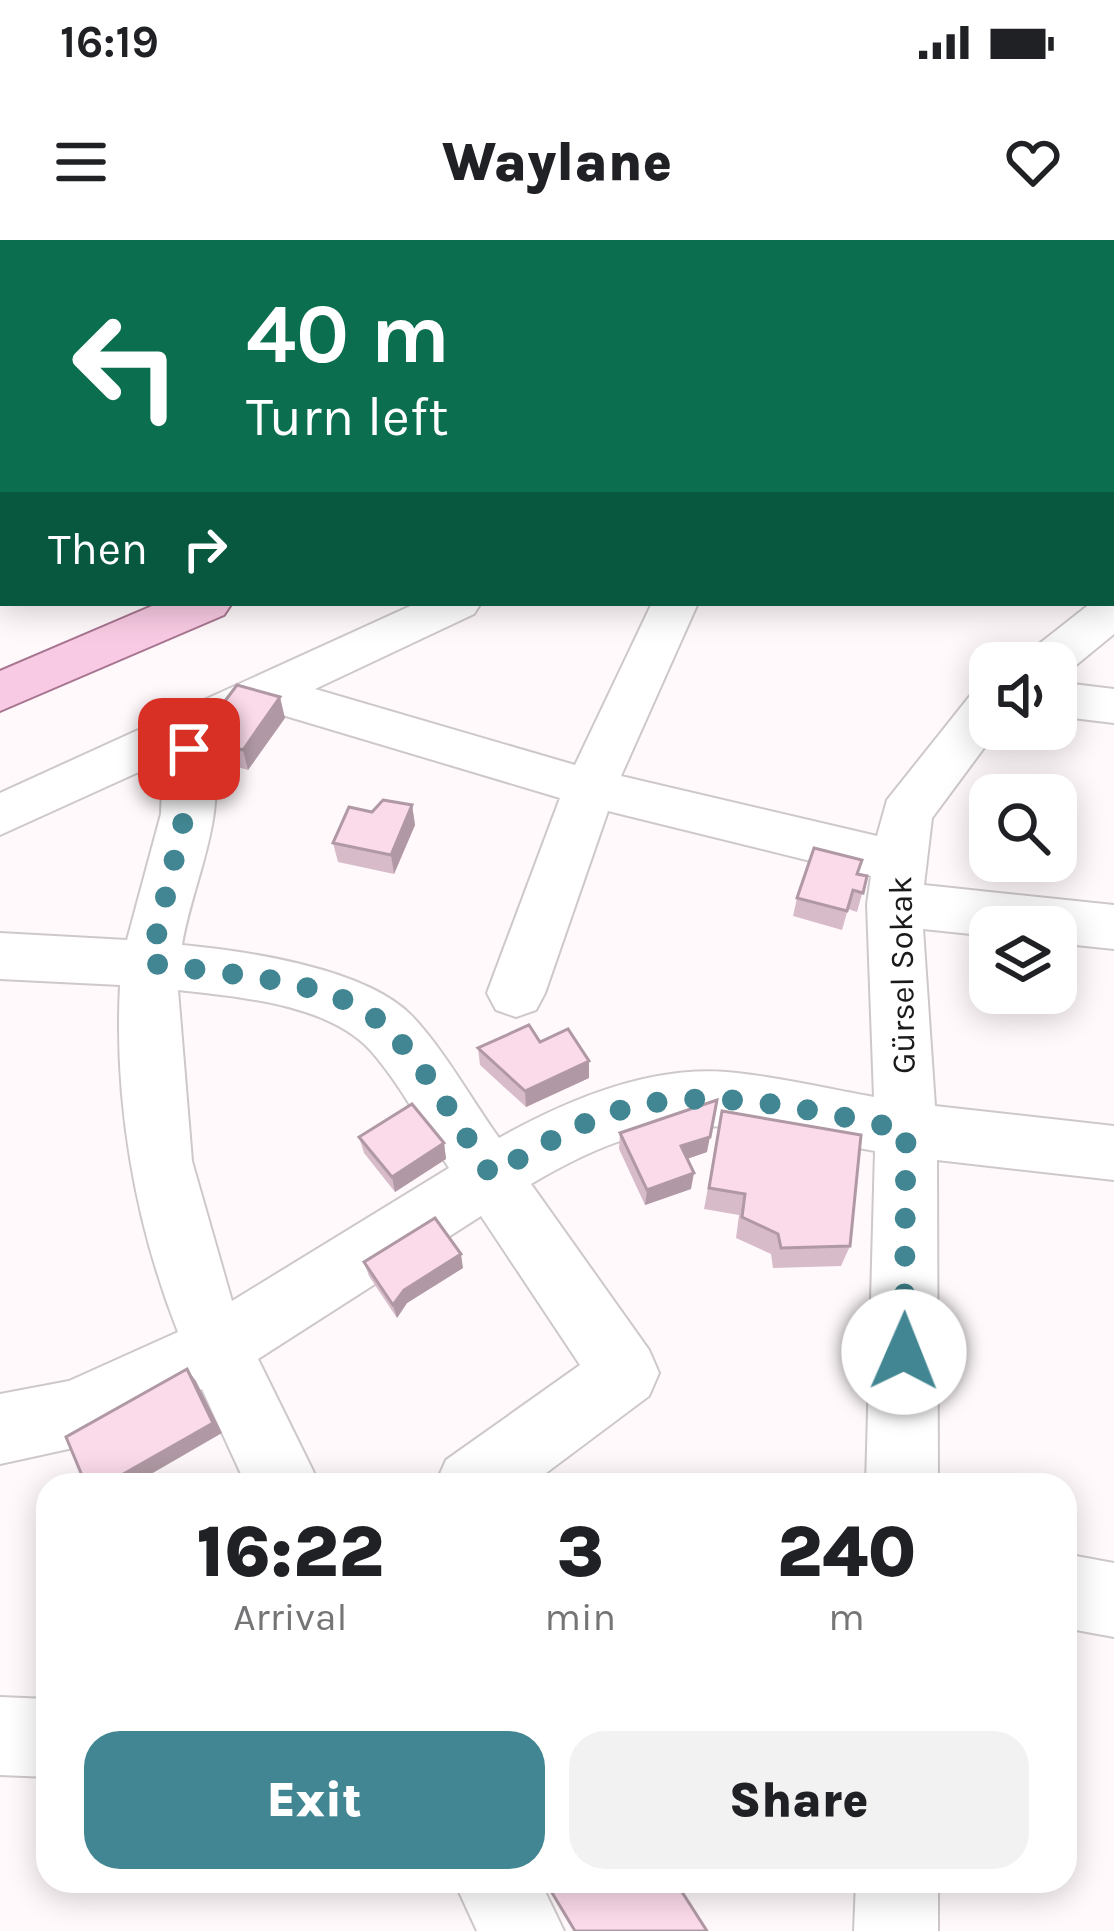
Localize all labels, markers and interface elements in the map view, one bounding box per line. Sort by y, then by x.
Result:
text: 16:19 [60,16,159,68]
icon: menu [48,129,114,195]
icon: heart [1000,129,1066,195]
text: Waylane [442,130,672,194]
text: 40 m [246,285,450,383]
icon: left [48,288,204,444]
text: Turn left [246,385,449,449]
icon: right [172,516,238,582]
text: Then [48,523,148,575]
map controls [969,642,1077,1014]
button: sound [969,642,1077,750]
pin [138,698,240,800]
icon: arrive [156,716,222,782]
button: search [969,774,1077,882]
street label: Gürsel Sokak [881,876,923,1074]
button: layers [969,906,1077,1014]
position arrow [841,1289,967,1415]
text: 16:22 [197,1510,384,1594]
text: 3 [557,1510,604,1594]
text: 240 [777,1510,916,1594]
text: Arrival [233,1594,347,1640]
text: min [545,1594,616,1640]
text: m [828,1594,865,1640]
button: Exit [84,1731,545,1869]
button: Share [569,1731,1029,1869]

